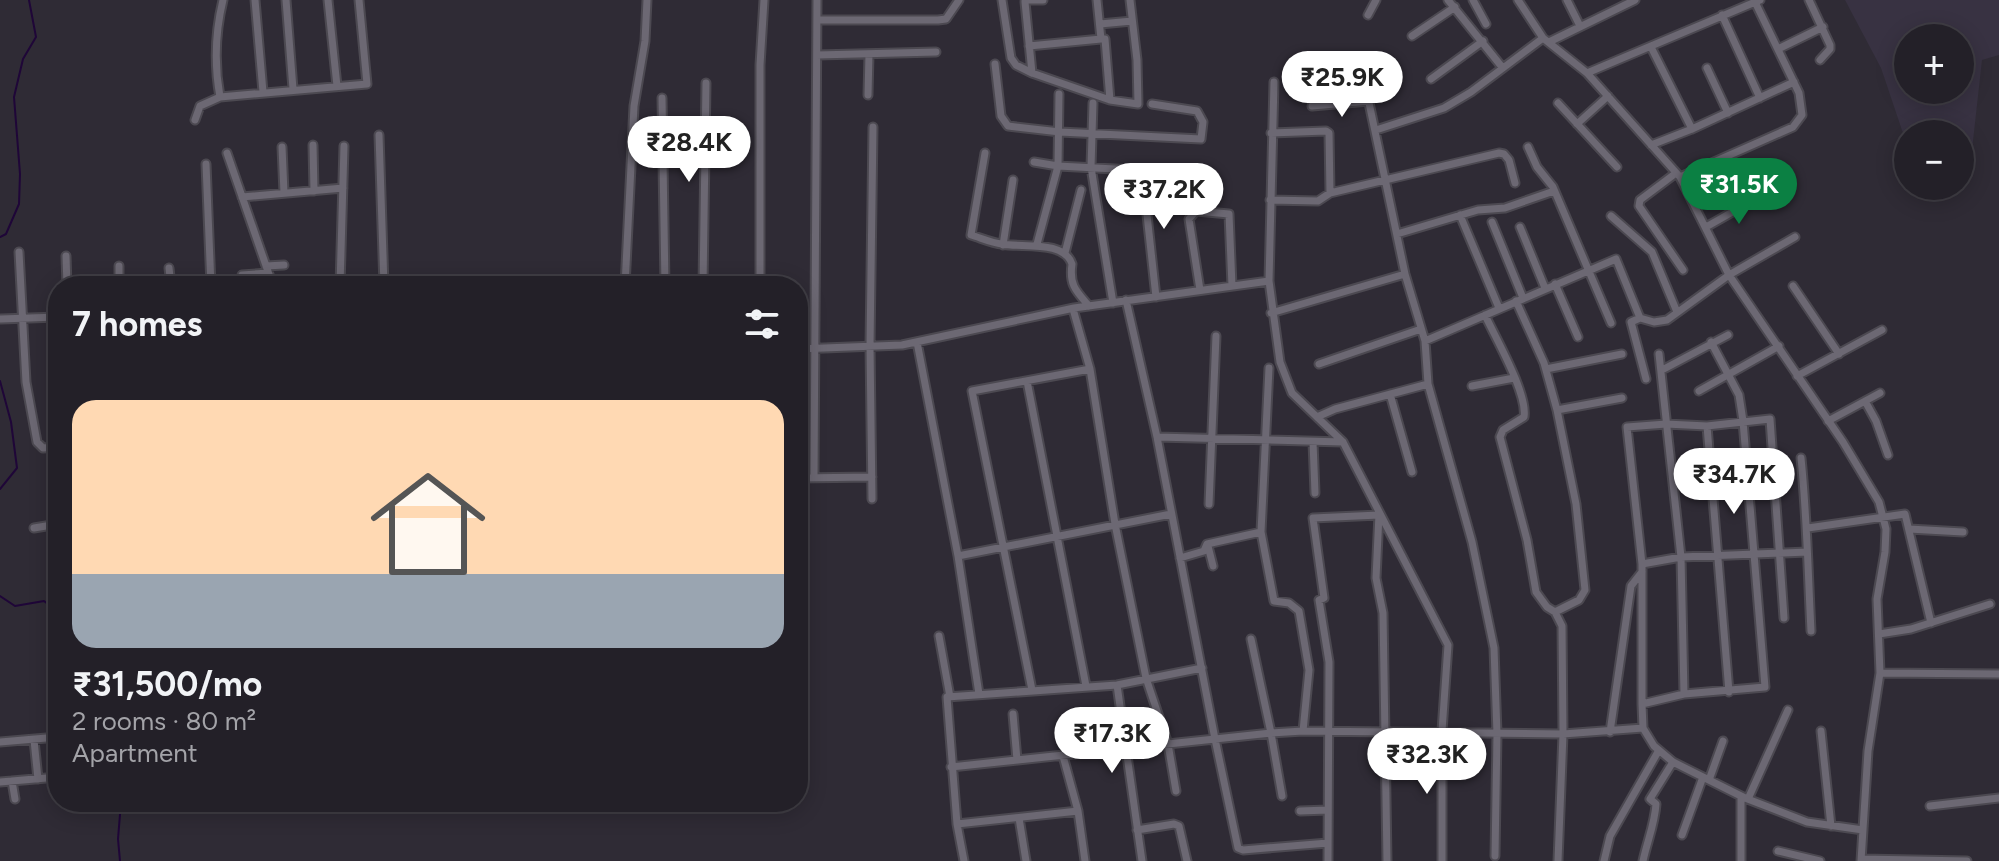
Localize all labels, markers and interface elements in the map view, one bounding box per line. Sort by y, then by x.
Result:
map controls [1894,24,1974,200]
button: + [1894,24,1974,104]
pin: ₹25.9K [1277,51,1407,119]
text: ₹25.9K [1300,61,1384,93]
pin: ₹28.4K [624,116,754,184]
button: − [1894,120,1974,200]
text: ₹28.4K [646,126,732,158]
pin: ₹31.5K [1674,158,1804,226]
pin: ₹37.2K [1099,163,1229,231]
text: ₹31.5K [1699,168,1779,200]
text: ₹37.2K [1122,173,1206,205]
icon: filters [740,302,784,346]
text: 7 homes [72,304,202,345]
pin: ₹34.7K [1669,448,1799,516]
icon: home [356,452,500,596]
text: ₹34.7K [1692,458,1776,490]
text: ₹31,500/mo [72,664,262,705]
text: 2 rooms · 80 m² [72,705,256,737]
pin: ₹17.3K [1047,707,1177,775]
text: ₹17.3K [1072,717,1152,749]
pin: ₹32.3K [1362,728,1492,796]
text: Apartment [72,737,198,769]
text: ₹32.3K [1385,738,1469,770]

